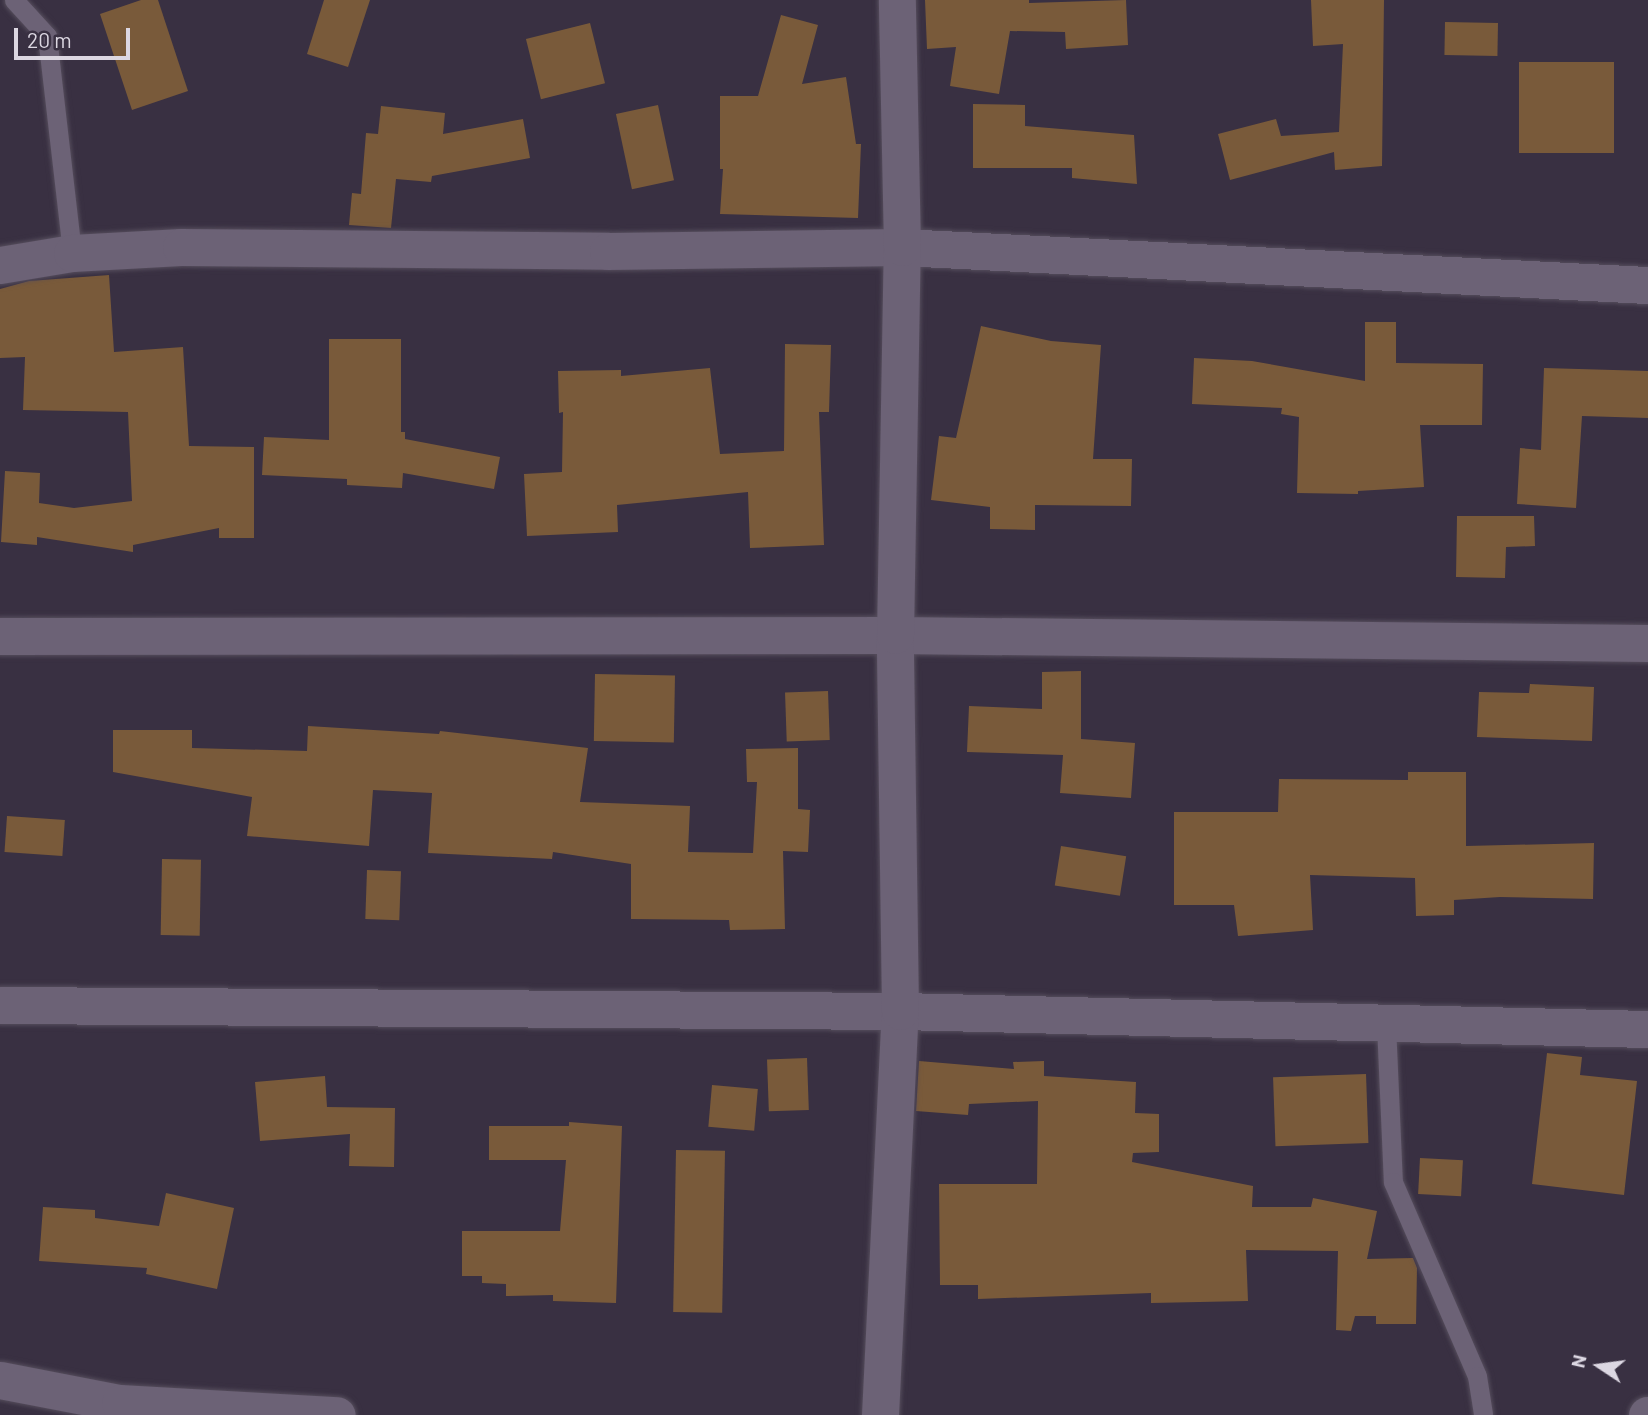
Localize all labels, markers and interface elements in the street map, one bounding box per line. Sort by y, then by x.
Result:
scale bar [18,14,133,58]
text: 20 m [27,27,72,52]
north arrow [1564,1331,1634,1401]
text: N [1565,1352,1591,1370]

